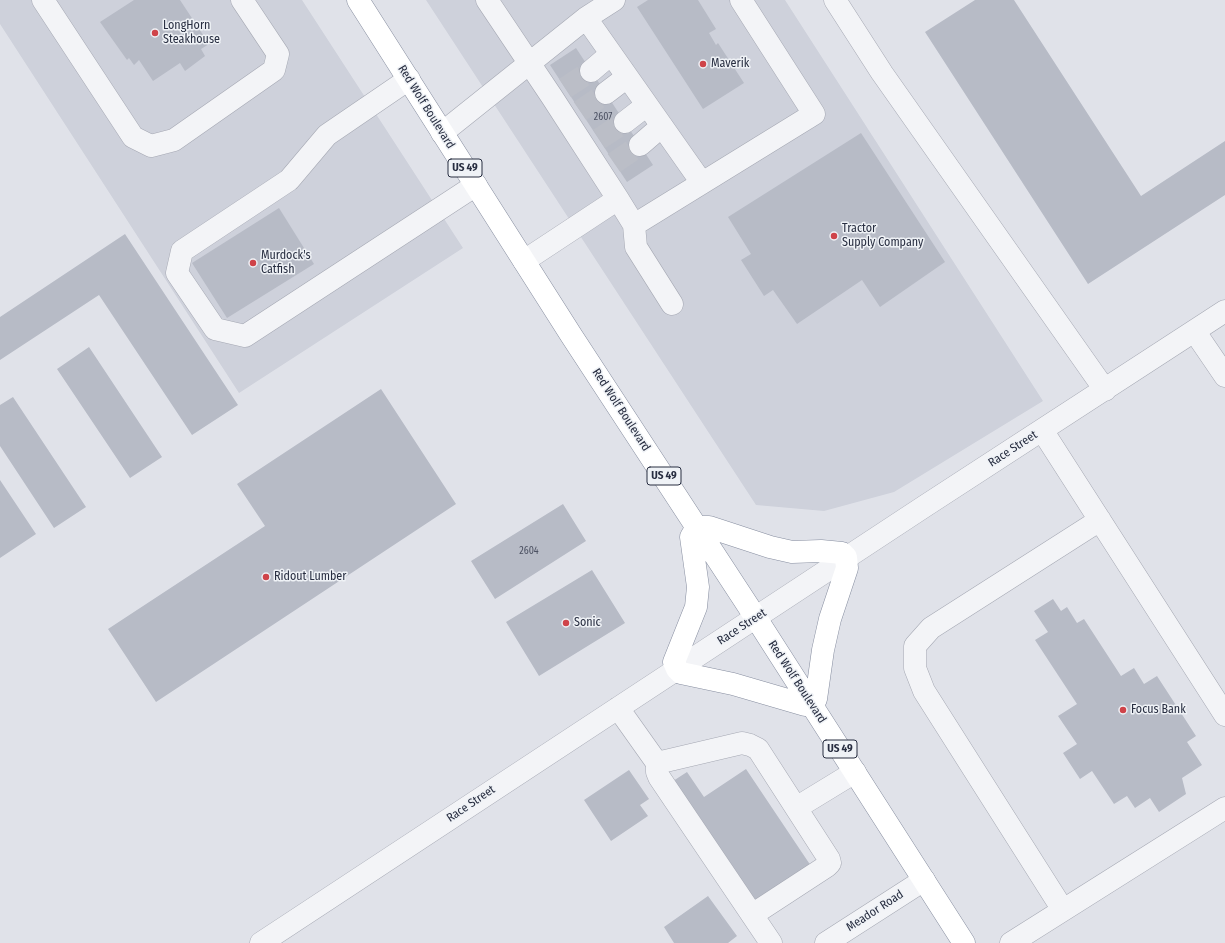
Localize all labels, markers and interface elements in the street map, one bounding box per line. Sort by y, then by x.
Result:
place label: LongHorn Steakhouse [163,19,220,47]
marker: LongHorn Steakhouse [150,28,160,38]
place label: Maverik [711,57,749,71]
marker: Maverik [698,59,708,69]
street label: Red Wolf Boulevard [394,63,458,151]
house number: 2607 [594,111,612,123]
road number: US 49 [448,159,482,177]
place label: Tractor Supply Company [842,222,923,250]
marker: Tractor Supply Company [829,231,839,241]
place label: Murdock's Catfish [261,249,311,277]
marker: Murdock's Catfish [248,258,258,268]
street label: Red Wolf Boulevard [589,366,653,454]
street label: Race Street [986,428,1040,470]
road number: US 49 [647,467,681,485]
house number: 2604 [519,545,539,557]
place label: Ridout Lumber [274,570,346,584]
marker: Ridout Lumber [261,572,271,582]
street label: Race Street [715,606,769,648]
place label: Sonic [574,616,601,630]
marker: Sonic [561,618,571,628]
street label: Red Wolf Boulevard [765,638,829,726]
place label: Focus Bank [1131,703,1186,717]
marker: Focus Bank [1118,705,1128,715]
road number: US 49 [823,740,857,758]
street label: Race Street [444,783,498,825]
street label: Meador Road [844,887,906,935]

